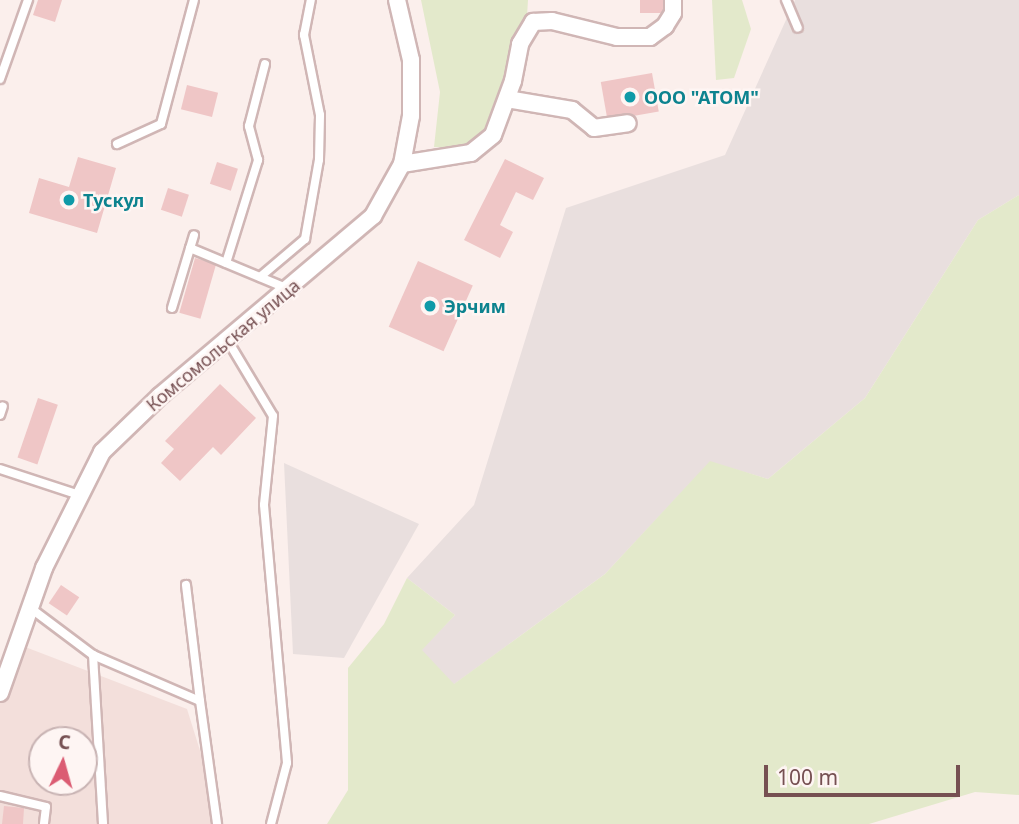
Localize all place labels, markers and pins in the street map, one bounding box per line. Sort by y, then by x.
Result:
place label: ООО "АТОМ" [644,86,759,108]
marker: ООО "АТОМ" [622,89,638,105]
place label: Тускул [83,189,144,211]
marker: Тускул [61,192,77,208]
place label: Эрчим [444,295,506,317]
marker: Эрчим [422,298,438,314]

